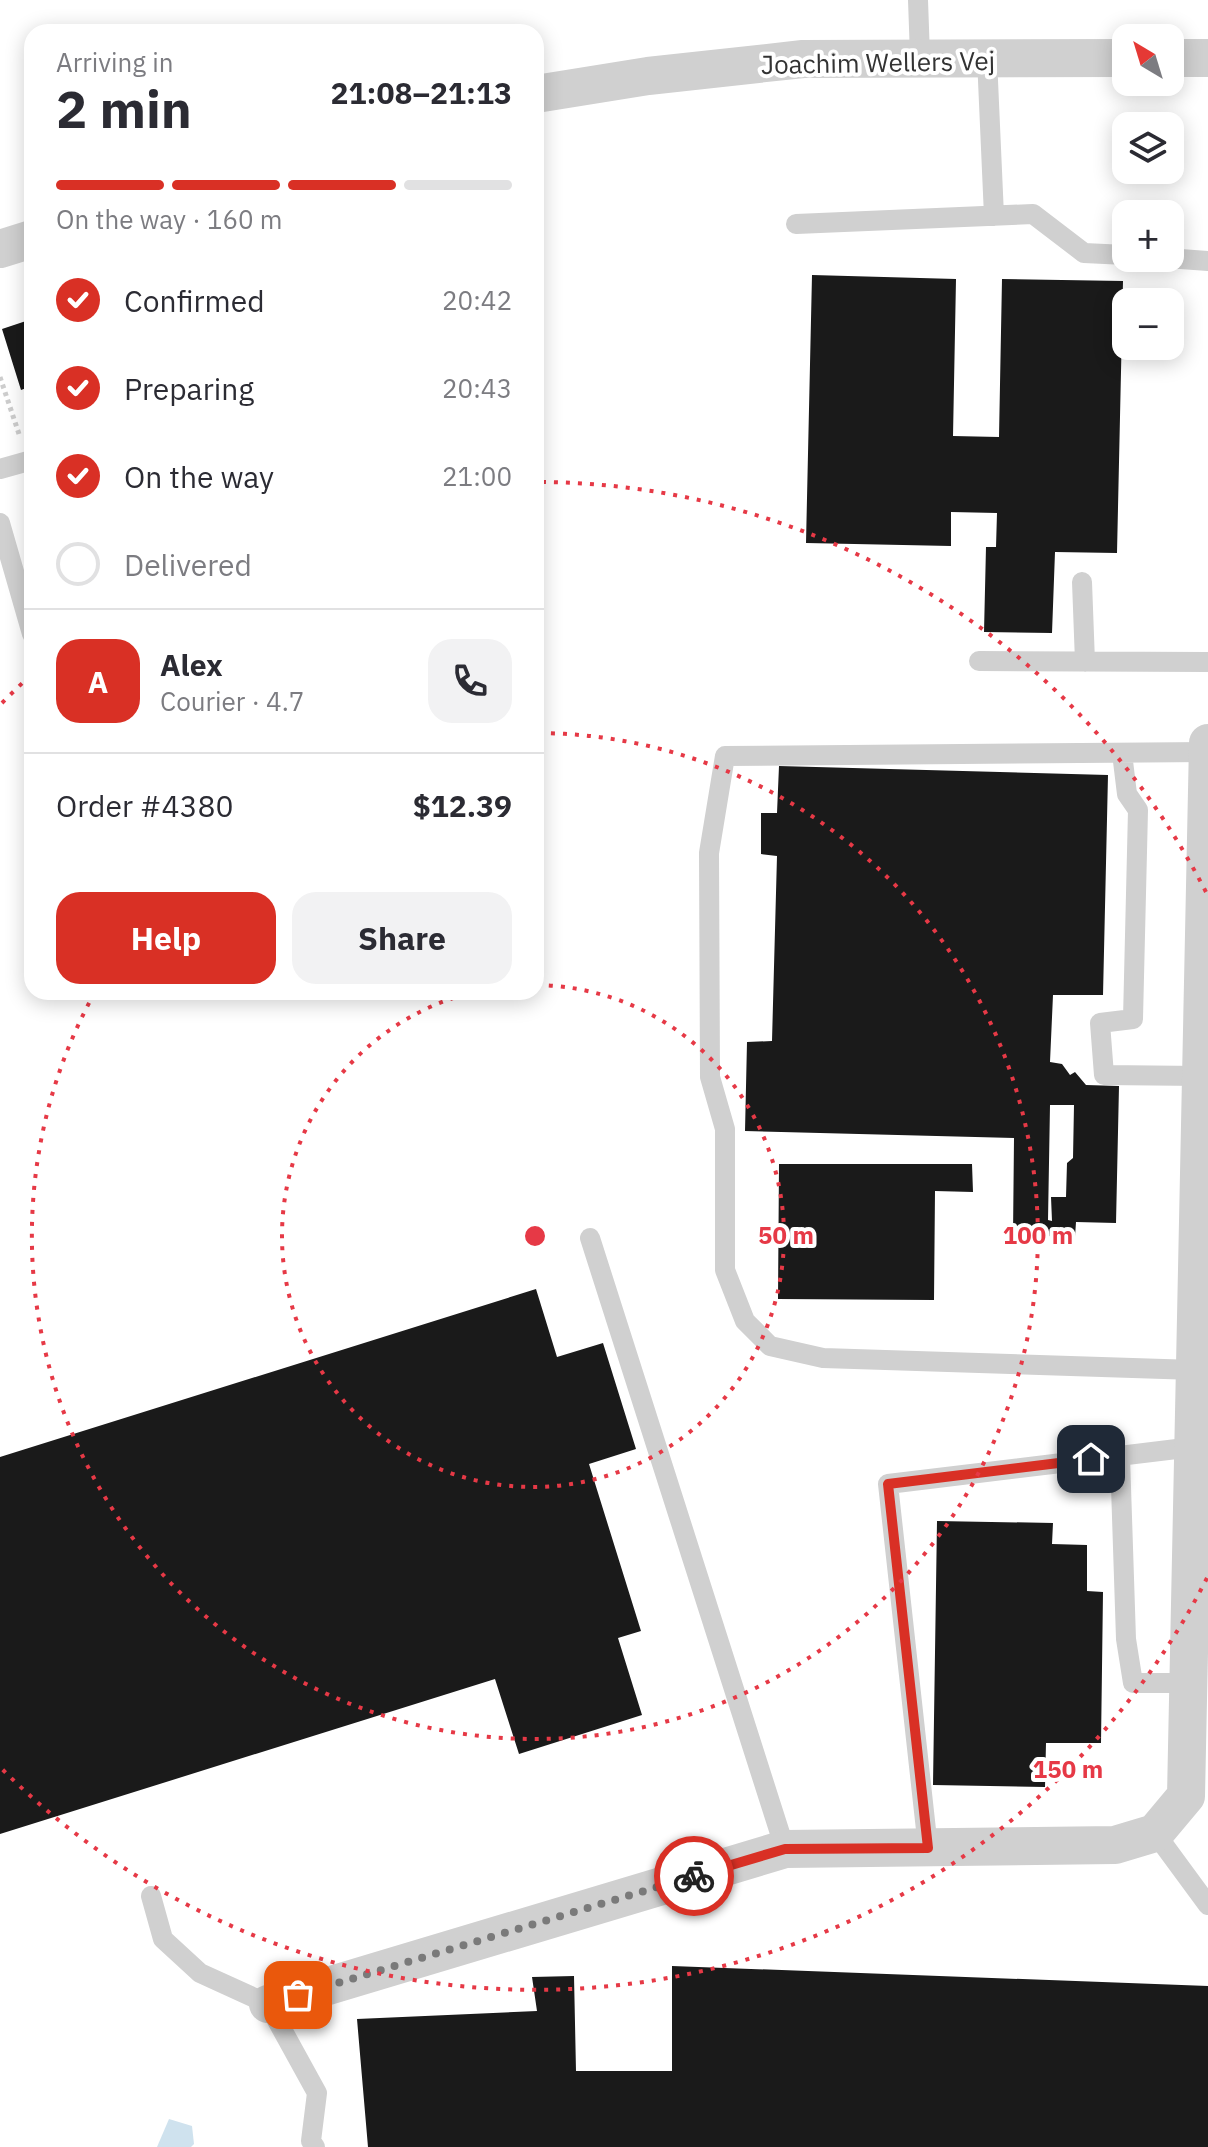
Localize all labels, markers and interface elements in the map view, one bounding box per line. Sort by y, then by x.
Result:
north arrow [1112,24,1184,96]
map controls [1112,24,1184,360]
street label: Joachim Wellers Vej [761,43,995,81]
text: Arriving in [56,45,173,79]
text: 21:08–21:13 [331,73,512,112]
text: 2 min [56,75,192,142]
button: layers [1112,112,1184,184]
button: + [1112,200,1184,272]
text: On the way · 160 m [56,202,282,236]
icon: check [56,278,100,322]
text: Confirmed [124,281,265,320]
text: 20:42 [442,283,512,317]
button: − [1112,288,1184,360]
icon: check [56,366,100,410]
text: Preparing [124,369,254,408]
text: 20:43 [442,371,512,405]
icon: check [56,454,100,498]
text: On the way [124,457,274,496]
text: 21:00 [442,459,512,493]
text: Delivered [124,545,252,584]
button: phone [428,639,512,723]
text: Alex [160,645,223,684]
text: A [88,662,108,701]
text: Courier · 4.7 [160,684,304,718]
text: Order #4380 [56,786,233,825]
text: $12.39 [413,786,512,825]
button: Help [56,892,276,984]
button: Share [292,892,512,984]
text: 50 m [758,1219,814,1251]
text: 100 m [1003,1219,1073,1251]
centre of rings [521,1222,549,1250]
pin [1057,1425,1125,1493]
icon: home [1069,1437,1113,1481]
text: 150 m [1033,1753,1103,1785]
courier [654,1836,734,1916]
icon: bike [672,1854,716,1898]
pin [264,1961,332,2029]
icon: bag [276,1973,320,2017]

